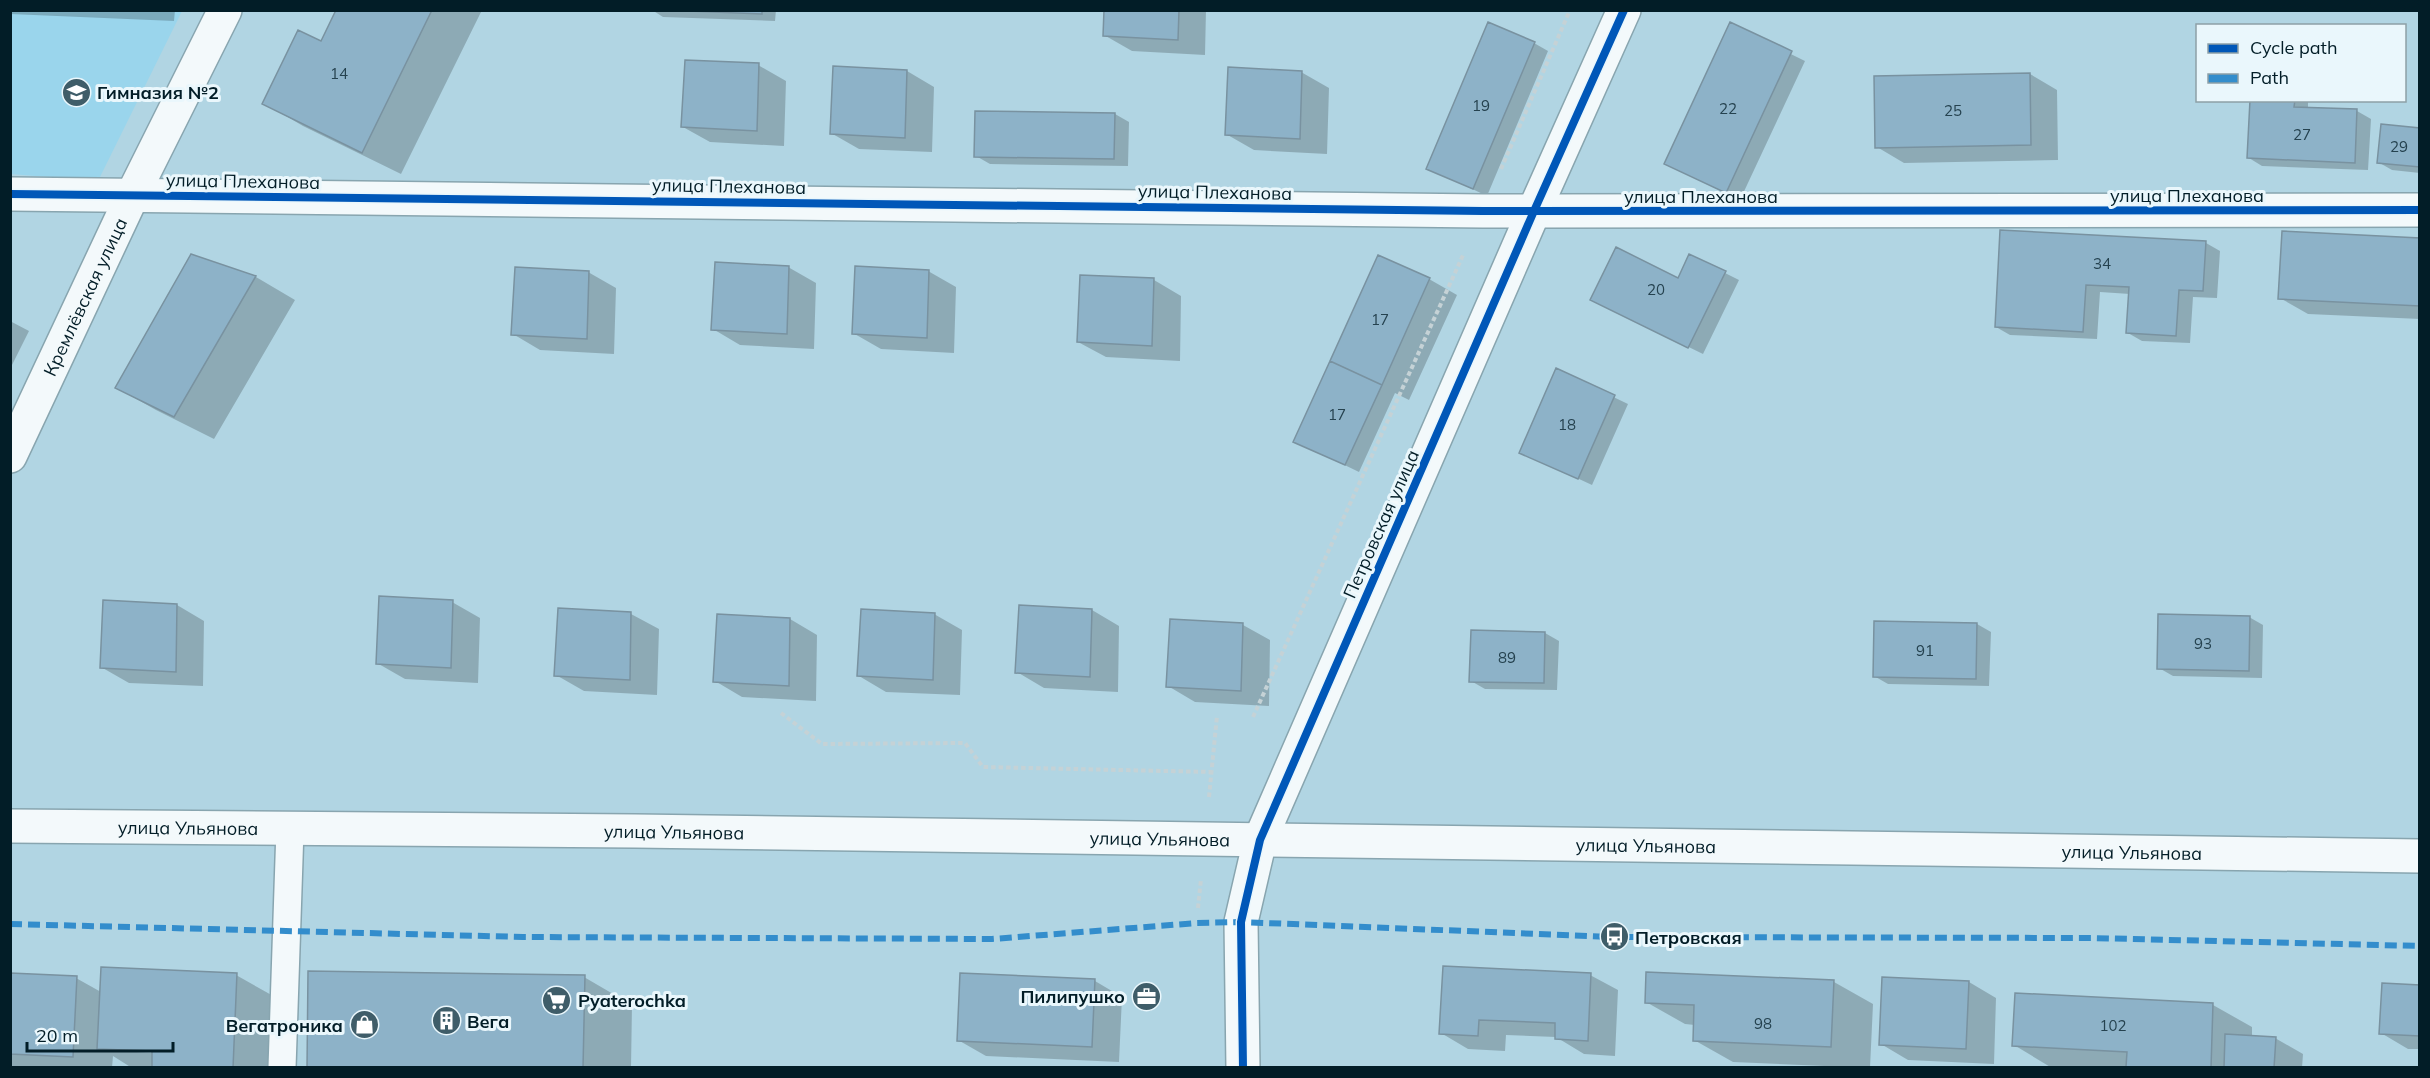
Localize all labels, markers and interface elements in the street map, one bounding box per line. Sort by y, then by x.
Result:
legend [2196,24,2406,102]
text: Cycle path [2250,36,2337,59]
house number: 14 [330,64,348,83]
text: Path [2250,66,2289,89]
school or university icon: Гимназия №2 [60,76,92,108]
place label: Гимназия №2 [97,81,219,104]
house number: 19 [1472,96,1490,115]
house number: 22 [1719,99,1737,118]
house number: 25 [1944,101,1962,120]
house number: 27 [2293,125,2311,144]
house number: 29 [2390,137,2408,156]
street label: улица Плеханова [166,168,320,194]
street label: улица Плеханова [652,173,806,199]
street label: улица Плеханова [1138,179,1292,205]
street label: улица Плеханова [2110,184,2264,207]
street label: улица Плеханова [1624,185,1778,208]
street label: Кремлёвская улица [38,214,132,380]
house number: 34 [2093,254,2111,273]
house number: 20 [1647,280,1665,299]
house number: 17 [1371,310,1389,329]
house number: 17 [1328,405,1346,424]
house number: 18 [1558,415,1576,434]
street label: Петровская улица [1338,446,1424,602]
house number: 93 [2194,634,2212,653]
house number: 91 [1916,641,1934,660]
house number: 89 [1498,648,1516,667]
street label: улица Ульянова [118,815,258,839]
street label: улица Ульянова [604,819,744,844]
street label: улица Ульянова [1090,826,1230,851]
street label: улица Ульянова [1575,833,1716,858]
street label: улица Ульянова [2061,839,2202,864]
bus stop icon: Петровская [1598,921,1630,953]
place label: Петровская [1635,926,1742,949]
office icon: Пилипушко [1130,980,1162,1012]
supermarket icon: Pyaterochka [541,984,573,1016]
place label: Пилипушко [1020,985,1125,1008]
place label: Pyaterochka [578,989,686,1012]
building icon: Вега [430,1005,462,1037]
shop icon: Вегатроника [348,1009,380,1041]
place label: Вега [467,1010,509,1033]
place label: Вегатроника [226,1014,343,1037]
house number: 98 [1754,1014,1772,1033]
scale bar [27,1015,172,1053]
house number: 102 [2099,1016,2127,1035]
text: 20 m [36,1024,78,1047]

